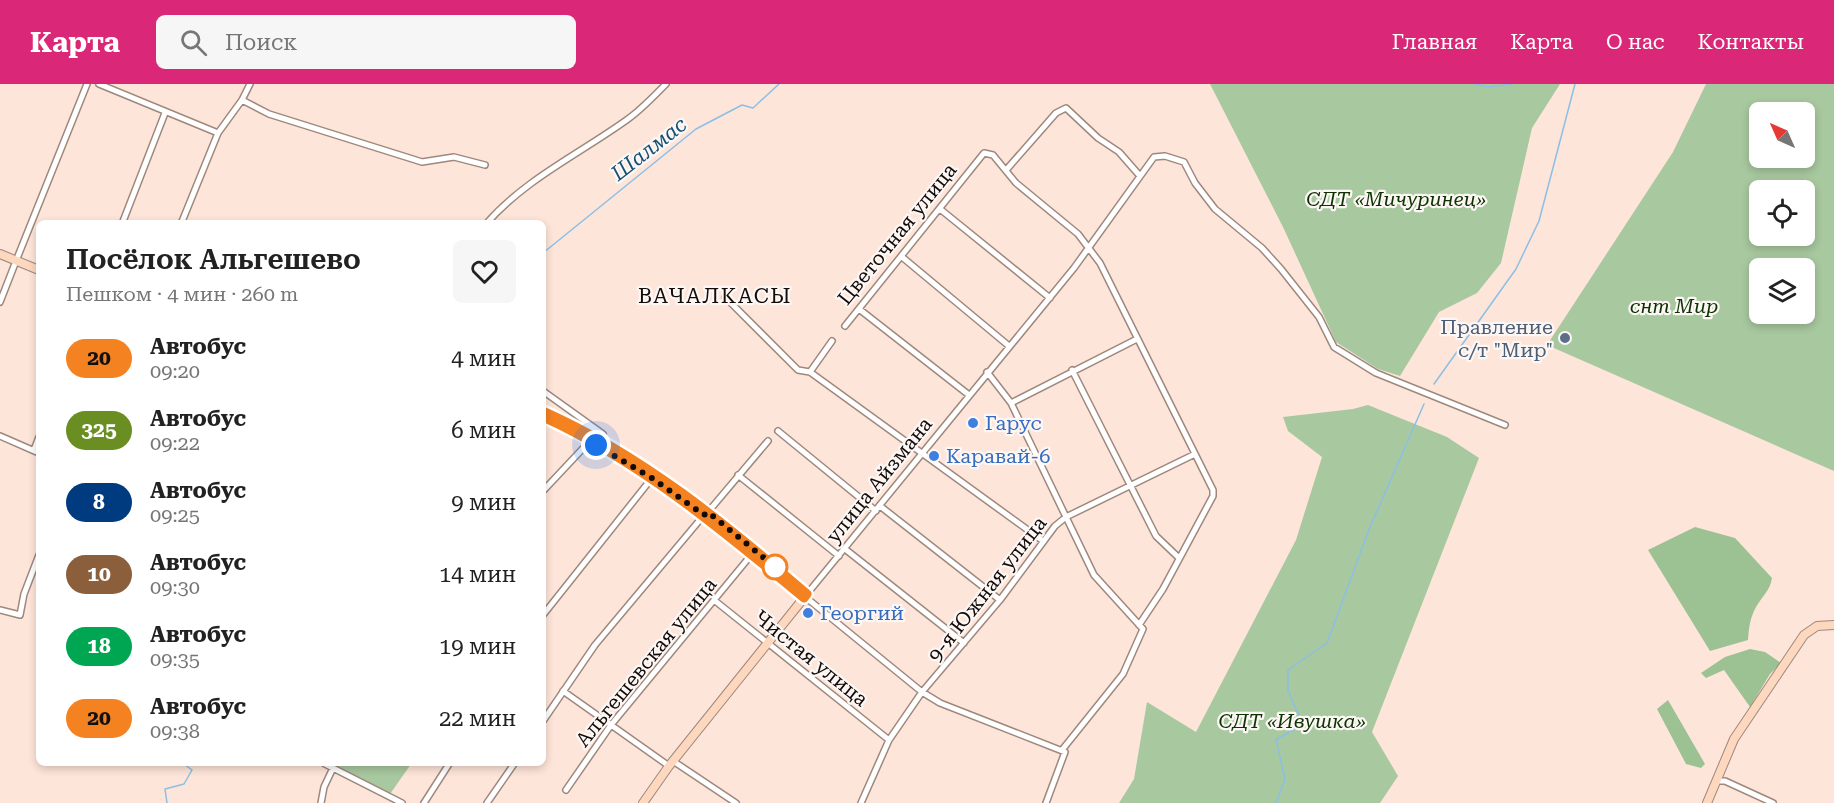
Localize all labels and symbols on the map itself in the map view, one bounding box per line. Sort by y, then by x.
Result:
north arrow [1749,102,1815,168]
water label: Шалмас [606,112,691,186]
street label: Цветочная улица [832,158,962,310]
park label: СДТ «Мичуринец» [1306,187,1486,211]
district label: ВАЧАЛКАСЫ [638,284,792,308]
park label: снт Мир [1630,294,1718,318]
place label: Правление с/т "Мир" [1440,315,1553,362]
marker: Правление с/т "Мир" [1558,331,1572,345]
place label: Гарус [985,411,1042,435]
street label: улица Айзмана [821,412,937,548]
marker: Гарус [966,416,980,430]
your location [581,430,611,460]
place label: Каравай-6 [946,444,1050,468]
marker: Каравай-6 [927,449,941,463]
street label: 9-я Южная улица [923,511,1051,667]
unlabelled marker [762,554,788,580]
street label: Альгешевская улица [570,573,722,751]
place label: Георгий [820,601,904,625]
street label: Чистая улица [749,605,873,711]
marker: Георгий [801,606,815,620]
park label: СДТ «Ивушка» [1218,709,1366,733]

